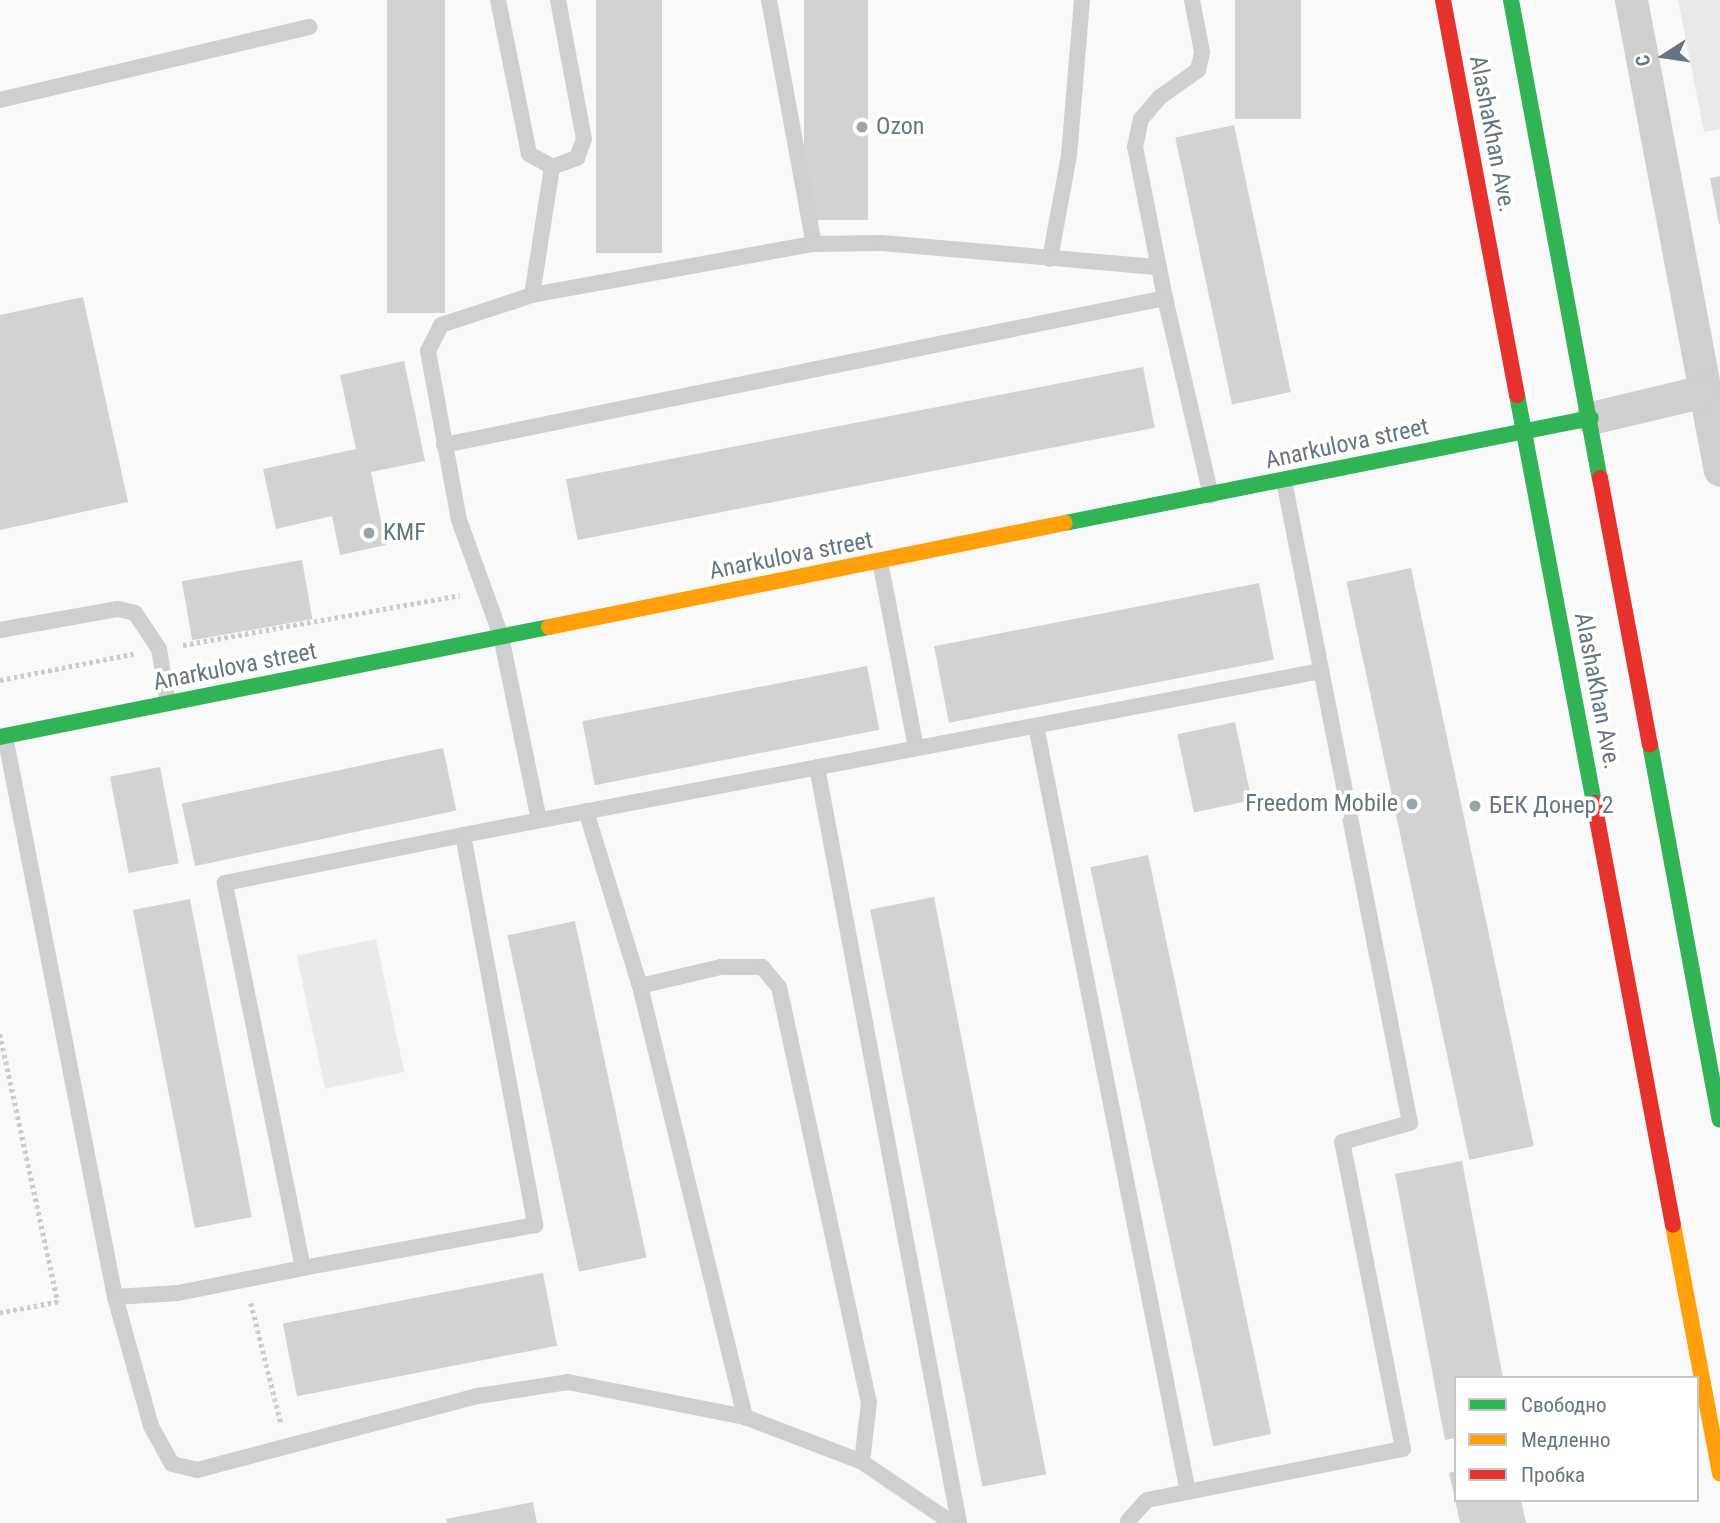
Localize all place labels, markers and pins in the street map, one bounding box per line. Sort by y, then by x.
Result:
place label: Ozon [876,113,924,141]
marker: Ozon [854,119,870,135]
place label: KMF [383,519,426,547]
marker: KMF [361,525,377,541]
place label: Freedom Mobile [1245,790,1398,818]
place label: БЕК Донер 2 [1489,792,1614,820]
marker: Freedom Mobile [1404,796,1420,812]
marker: БЕК Донер 2 [1467,798,1483,814]

